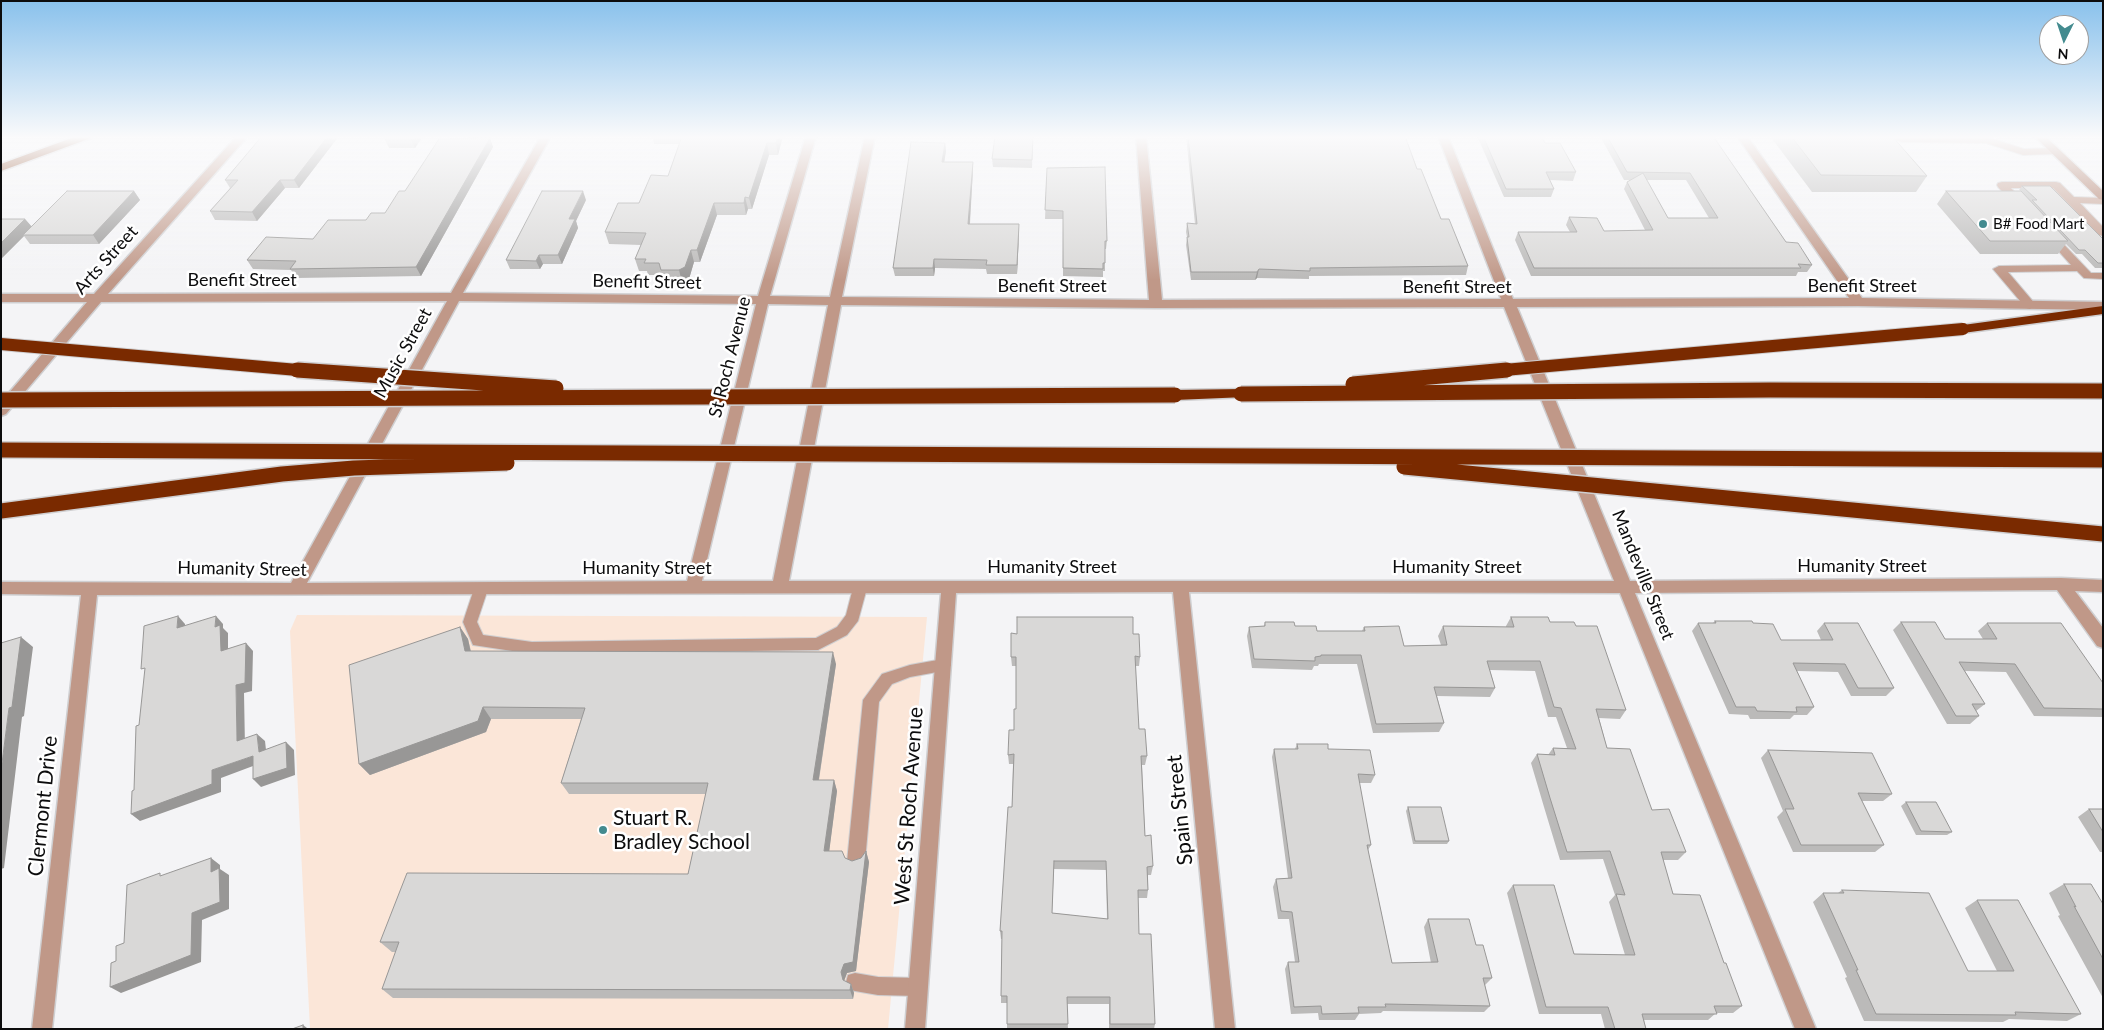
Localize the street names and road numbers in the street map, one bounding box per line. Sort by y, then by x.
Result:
street label: Arts Street [70,221,142,299]
street label: Benefit Street [187,269,297,291]
street label: Benefit Street [592,270,702,294]
street label: Benefit Street [997,275,1107,297]
street label: Benefit Street [1807,275,1917,297]
street label: Benefit Street [1402,276,1512,298]
street label: St Roch Avenue [705,294,755,420]
street label: Music Street [369,304,437,402]
street label: Mandeville Street [1607,507,1679,643]
street label: Humanity Street [1797,555,1927,577]
street label: Humanity Street [987,556,1117,578]
street label: Humanity Street [1392,556,1522,578]
street label: Humanity Street [177,557,307,581]
street label: Humanity Street [582,557,712,579]
street label: West St Roch Avenue [890,706,928,906]
street label: Clermont Drive [23,734,63,878]
street label: Spain Street [1162,754,1198,866]

